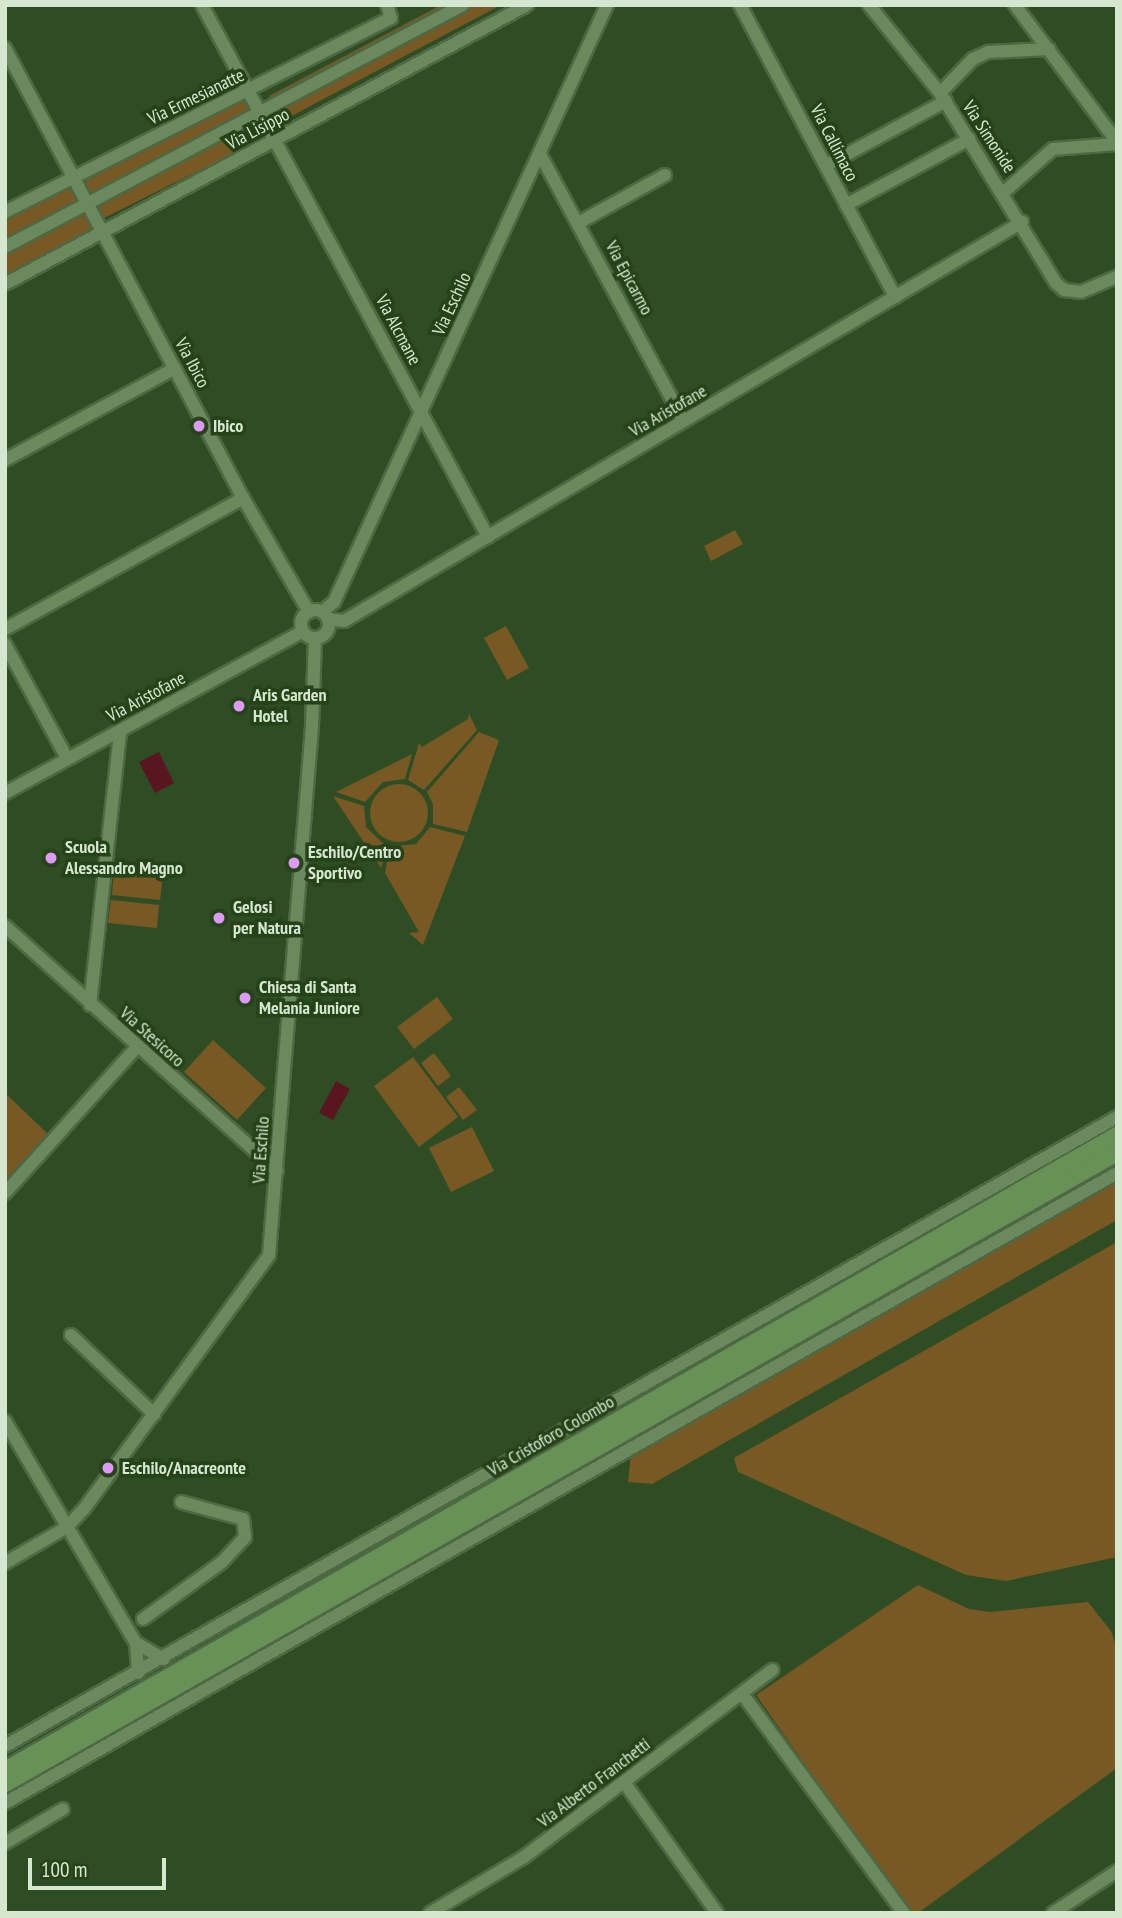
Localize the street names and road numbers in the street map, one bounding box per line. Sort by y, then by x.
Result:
street label: Via Ermesianatte [144,64,248,130]
street label: Via Simonide [958,97,1020,177]
street label: Via Callimaco [805,101,863,185]
street label: Via Lisippo [223,103,293,155]
street label: Via Epicarmo [601,237,657,319]
street label: Via Eschilo [428,269,476,339]
street label: Via Alcmane [370,291,426,369]
street label: Via Ibico [170,335,214,391]
street label: Via Aristofane [625,380,711,442]
street label: Via Aristofane [103,667,189,727]
street label: Via Stesicoro [115,1002,189,1072]
street label: Via Eschilo [248,1116,274,1184]
street label: Via Cristoforo Colombo [484,1391,618,1481]
street label: Via Alberto Franchetti [533,1733,655,1833]

